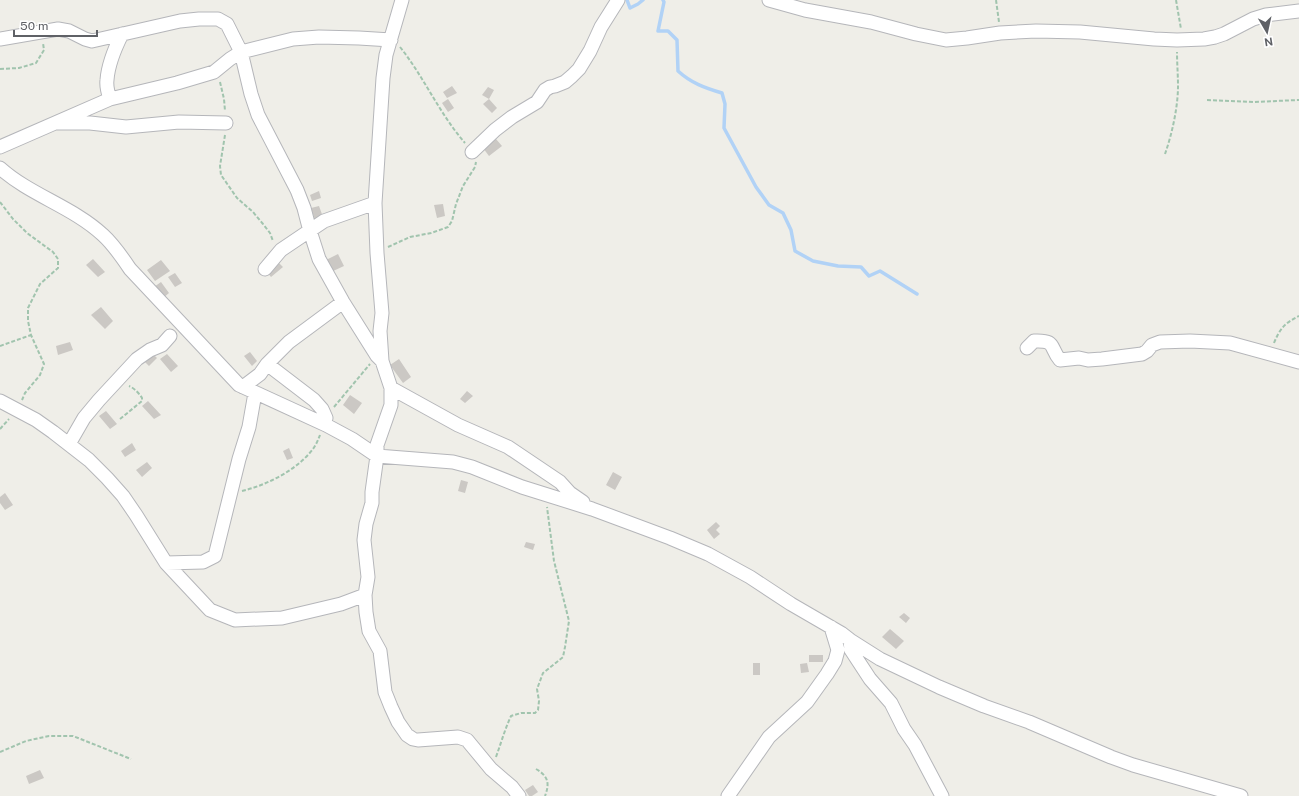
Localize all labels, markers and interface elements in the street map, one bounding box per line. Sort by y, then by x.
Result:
scale bar [14,12,97,38]
north arrow [1247,12,1287,52]
text: 50 m [20,19,48,33]
text: N [1263,35,1274,48]

